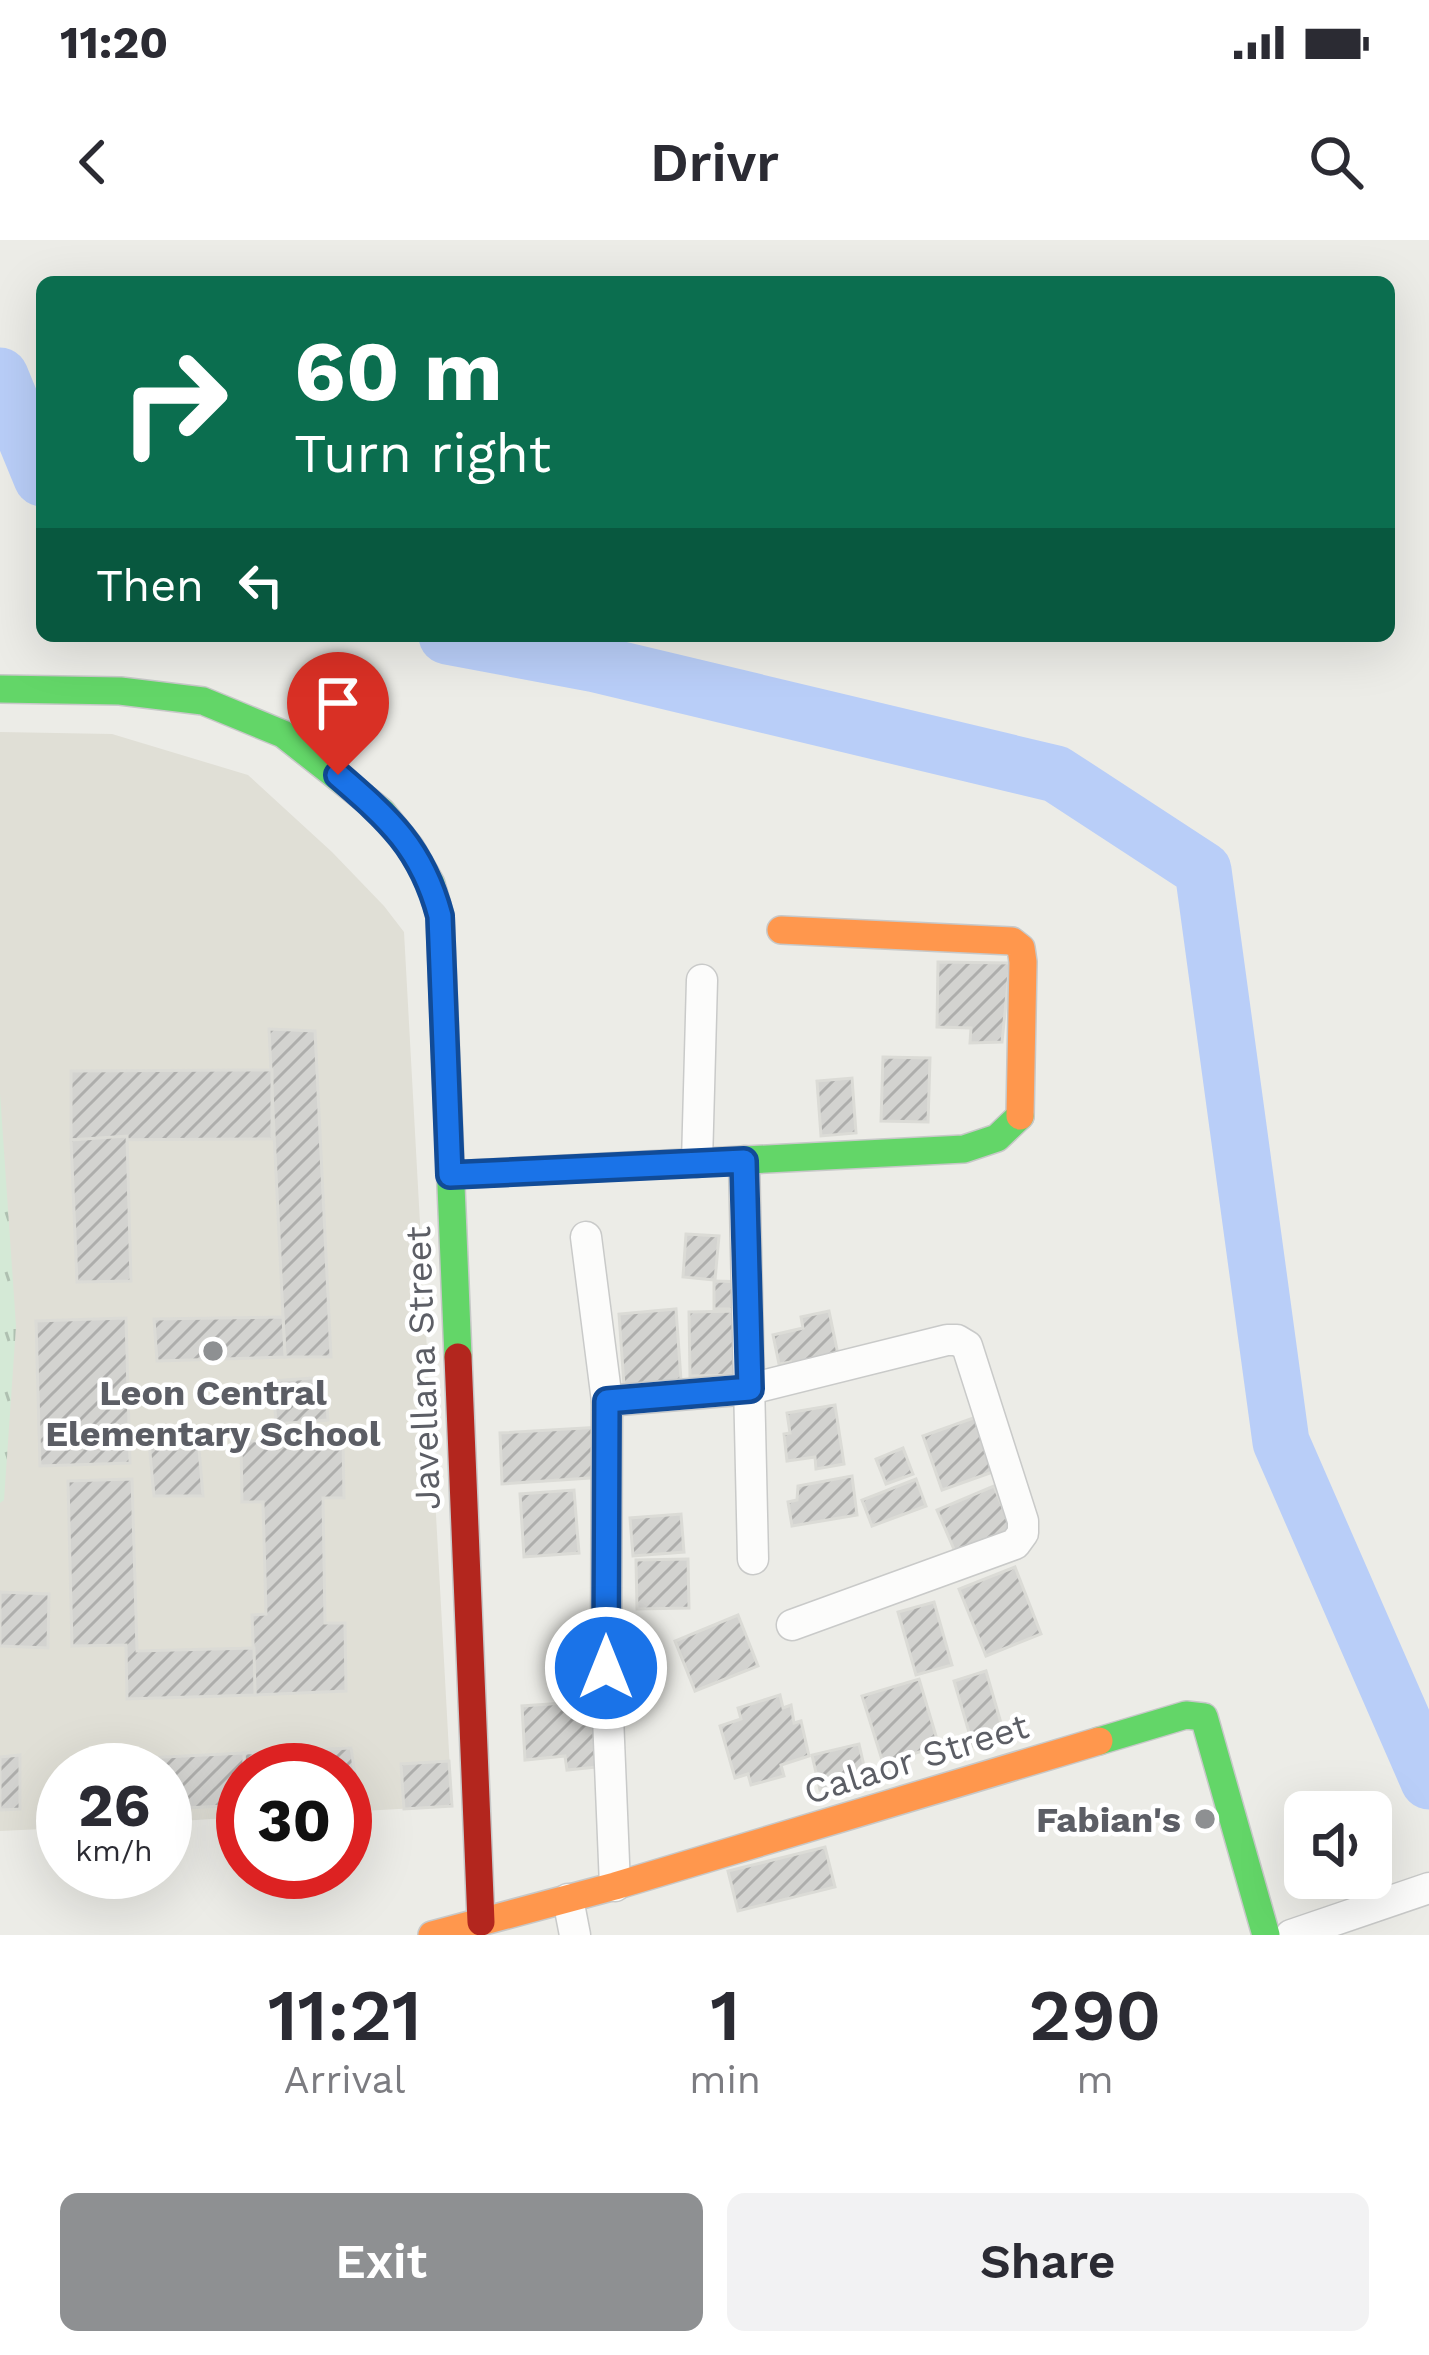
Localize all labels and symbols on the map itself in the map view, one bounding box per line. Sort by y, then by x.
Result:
pin [287,652,389,775]
street label: Javellana Street [397,1225,449,1511]
marker: Leon Central Elementary School [200,1338,226,1364]
place label: Leon Central Elementary School [45,1372,381,1455]
position arrow [543,1605,669,1731]
street label: Calaor Street [799,1705,1034,1813]
speed limit sign: 30 [216,1743,372,1899]
place label: Fabian's [1036,1799,1181,1841]
marker: Fabian's [1192,1806,1218,1832]

